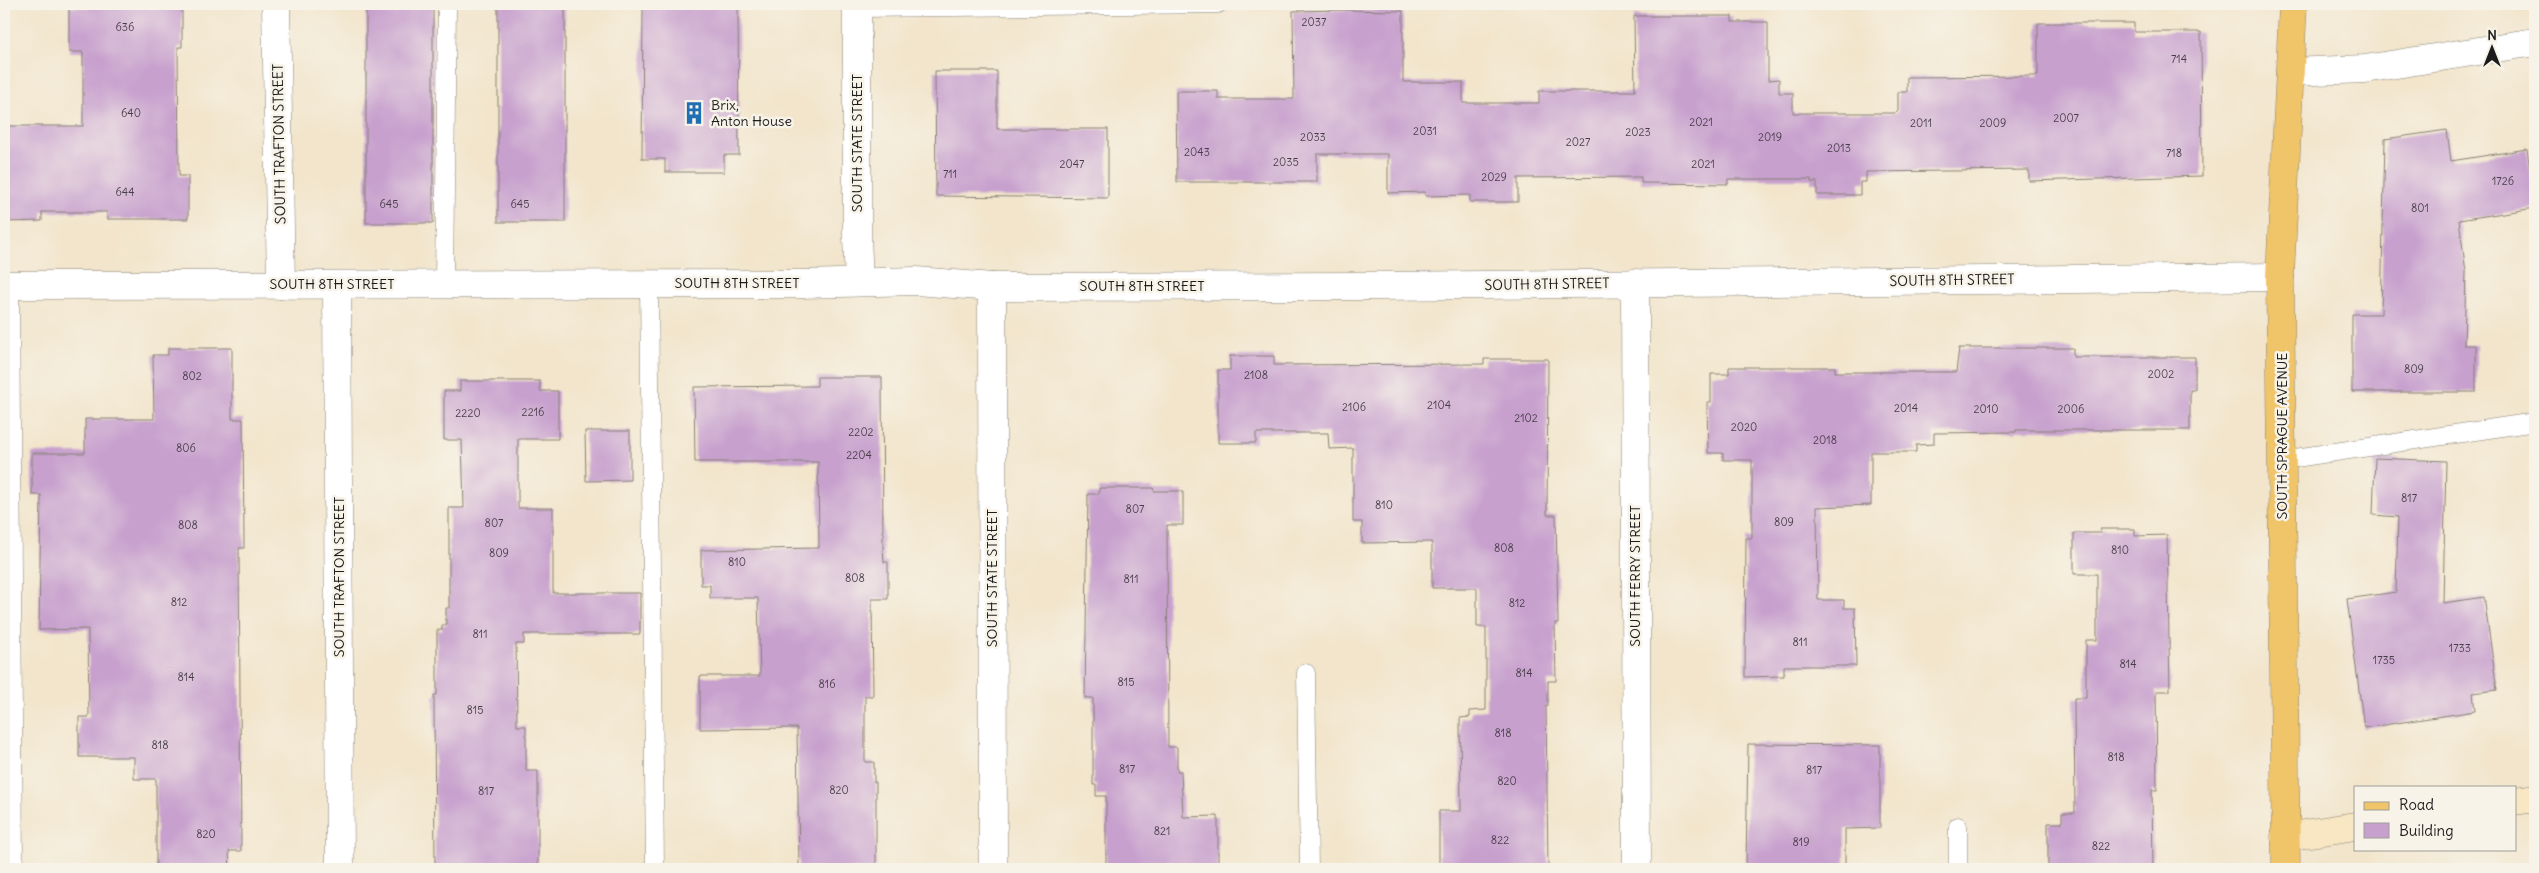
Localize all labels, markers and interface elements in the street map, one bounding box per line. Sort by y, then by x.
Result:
house number: 2037 [1302,15,1327,29]
house number: 636 [116,20,134,34]
north arrow [2466,22,2516,72]
text: N [2487,26,2497,44]
house number: 714 [2171,52,2187,66]
street label: SOUTH TRAFTON STREET [269,64,289,224]
street label: SOUTH STATE STREET [848,74,866,212]
place label: Brix, Anton House [711,96,792,130]
building icon: Brix, Anton House [681,100,707,126]
house number: 640 [121,106,141,120]
house number: 2007 [2053,111,2079,125]
house number: 2021 [1689,115,1713,129]
house number: 2011 [1910,116,1932,130]
house number: 2009 [1980,116,2006,130]
house number: 2031 [1413,124,1437,138]
house number: 2023 [1625,125,1651,139]
house number: 2033 [1300,130,1326,144]
house number: 2019 [1758,130,1782,144]
house number: 2027 [1566,135,1591,149]
house number: 2013 [1827,141,1851,155]
house number: 2043 [1184,145,1210,159]
house number: 718 [2166,146,2182,160]
house number: 2035 [1273,155,1299,169]
house number: 2047 [1060,157,1085,171]
house number: 2021 [1691,157,1715,171]
house number: 711 [943,167,957,181]
house number: 2029 [1481,170,1507,184]
house number: 1726 [2492,174,2514,188]
house number: 644 [115,185,135,199]
house number: 645 [379,197,399,211]
house number: 645 [510,197,530,211]
house number: 801 [2411,201,2429,215]
street label: SOUTH 8TH STREET [1889,270,2015,290]
street label: SOUTH 8TH STREET [674,274,800,292]
street label: SOUTH 8TH STREET [1484,274,1610,294]
street label: SOUTH 8TH STREET [269,275,395,293]
street label: SOUTH 8TH STREET [1079,277,1205,295]
street label: SOUTH SPRAGUE AVENUE [2273,352,2291,520]
house number: 809 [2404,362,2424,376]
house number: 2002 [2148,367,2174,381]
house number: 2108 [1244,368,1268,382]
house number: 802 [182,369,202,383]
house number: 2104 [1427,398,1451,412]
house number: 2106 [1342,400,1366,414]
house number: 2014 [1894,401,1918,415]
house number: 2010 [1974,402,1998,416]
house number: 2006 [2058,402,2084,416]
house number: 2216 [522,405,544,419]
house number: 2220 [455,406,481,420]
house number: 2102 [1514,411,1538,425]
house number: 2020 [1731,420,1757,434]
house number: 2202 [848,425,874,439]
house number: 2018 [1813,433,1837,447]
house number: 806 [176,441,196,455]
house number: 2204 [846,448,872,462]
house number: 817 [2401,491,2418,505]
street label: SOUTH TRAFTON STREET [330,497,348,657]
house number: 810 [1375,498,1393,512]
house number: 807 [1126,502,1145,516]
street label: SOUTH FERRY STREET [1626,505,1644,647]
street label: SOUTH STATE STREET [983,509,1001,647]
house number: 809 [1774,515,1794,529]
house number: 807 [485,516,504,530]
house number: 808 [178,518,198,532]
house number: 808 [1494,541,1514,555]
house number: 810 [2111,543,2129,557]
house number: 809 [489,546,509,560]
house number: 810 [728,555,746,569]
house number: 808 [845,571,865,585]
house number: 811 [1123,572,1139,586]
house number: 812 [171,595,187,609]
house number: 812 [1509,596,1525,610]
house number: 811 [472,627,488,641]
house number: 811 [1792,635,1808,649]
house number: 1733 [2449,641,2471,655]
house number: 1735 [2373,653,2395,667]
house number: 814 [2119,657,2137,671]
house number: 814 [1515,666,1533,680]
house number: 814 [177,670,195,684]
house number: 815 [1117,675,1135,689]
house number: 816 [818,677,836,691]
house number: 815 [466,703,484,717]
house number: 818 [1494,726,1512,740]
house number: 818 [151,738,169,752]
house number: 818 [2107,750,2125,764]
house number: 817 [1119,762,1136,776]
house number: 817 [1806,763,1823,777]
house number: 820 [1497,774,1517,788]
house number: 820 [829,783,849,797]
house number: 817 [478,784,495,798]
legend [2354,786,2516,850]
text: Road [2399,795,2434,814]
text: Building [2399,821,2454,840]
house number: 821 [1154,824,1170,838]
house number: 820 [196,827,216,841]
house number: 822 [1491,833,1509,847]
house number: 819 [1792,835,1810,849]
house number: 822 [2092,839,2110,853]

